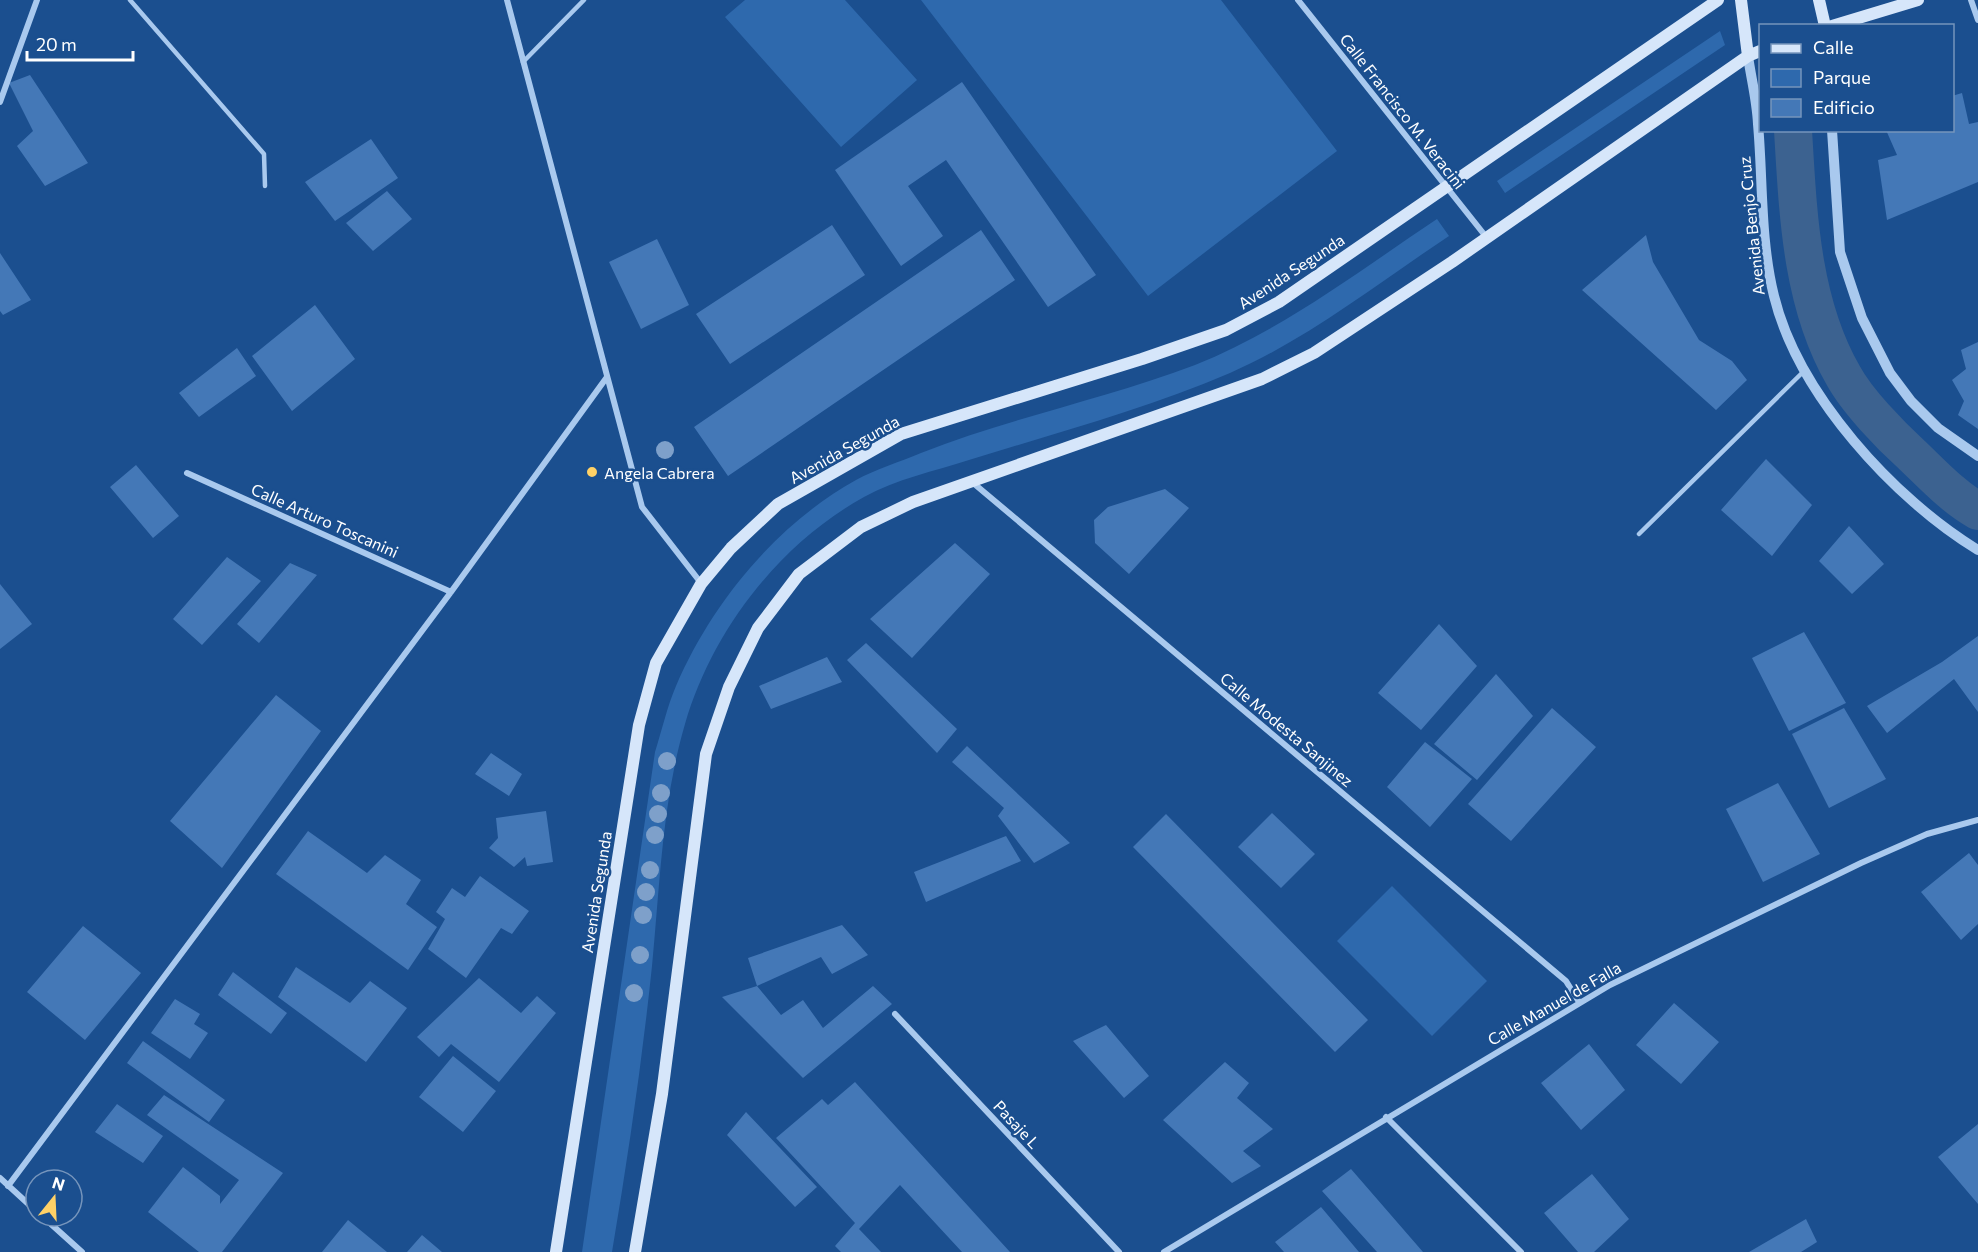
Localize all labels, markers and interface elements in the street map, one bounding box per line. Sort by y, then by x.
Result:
scale bar [27,24,134,62]
legend [1759,24,1954,132]
street label: Calle Francisco M. Veracini [1336,30,1470,192]
text: 20 m [36,33,77,55]
text: Calle [1813,36,1853,58]
text: Parque [1813,66,1871,88]
text: Edificio [1813,96,1875,118]
street label: Avenida Benjo Cruz [1734,156,1768,296]
street label: Avenida Segunda [1234,230,1348,312]
street label: Avenida Segunda [786,411,902,487]
place label: Angela Cabrera [604,463,715,482]
marker: Angela Cabrera [585,465,599,479]
street label: Calle Arturo Toscanini [248,479,402,561]
street label: Calle Modesta Sanjinez [1217,668,1357,790]
street label: Avenida Segunda [577,830,615,954]
street label: Calle Manuel de Falla [1484,957,1624,1049]
street label: Pasaje L [990,1096,1044,1152]
north arrow [24,1168,84,1228]
text: N [50,1172,67,1194]

